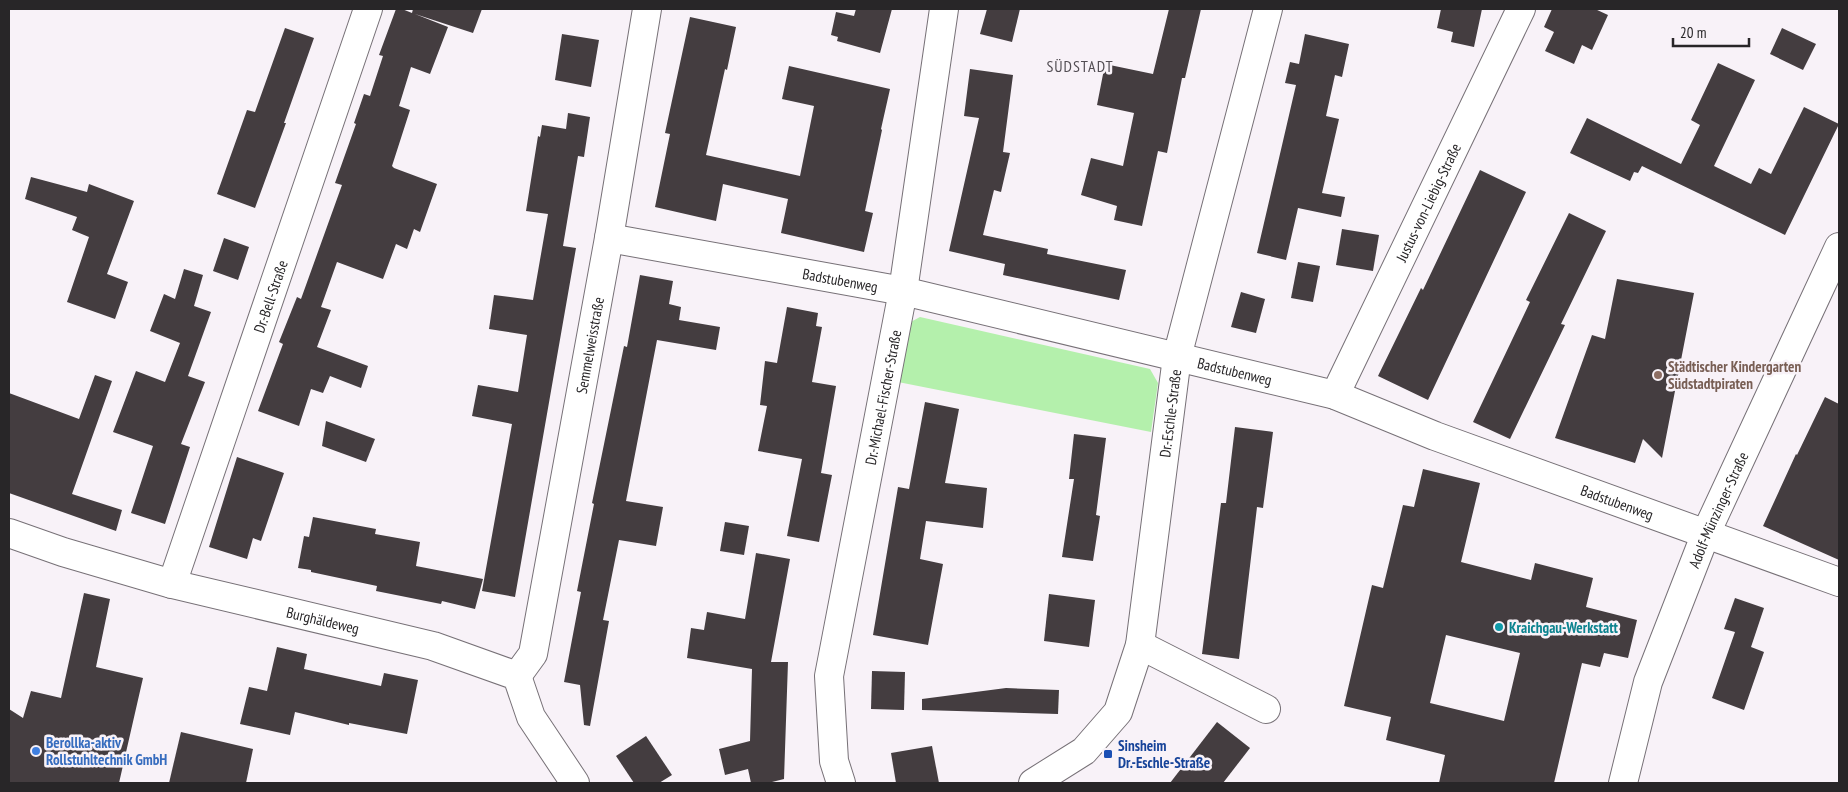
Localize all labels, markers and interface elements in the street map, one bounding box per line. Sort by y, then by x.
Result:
scale bar [1673,15,1749,47]
text: 20 m [1680,23,1706,42]
district label: SÜDSTADT [1046,56,1114,76]
street label: Justus-von-Liebig-Straße [1391,140,1464,265]
street label: Dr.-Bell-Straße [249,257,291,335]
street label: Badstubenweg [801,264,879,296]
street label: Semmelweisstraße [571,295,608,395]
street label: Dr.-Michael-Fischer-Straße [860,328,905,466]
street label: Badstubenweg [1196,353,1274,389]
place label: Städtischer Kindergarten Südstadtpiraten [1668,357,1801,393]
street label: Dr.-Eschle-Straße [1155,368,1185,459]
marker: Städtischer Kindergarten Südstadtpiraten [1652,369,1664,381]
street label: Adolf-Münzinger-Straße [1684,449,1752,570]
street label: Badstubenweg [1578,480,1656,524]
street label: Burghäldeweg [285,602,361,638]
place label: Kraichgau-Werkstatt [1509,618,1618,637]
marker: Kraichgau-Werkstatt [1493,621,1505,633]
place label: Berollka-aktiv Rollstuhltechnik GmbH [46,733,167,769]
place label: Sinsheim Dr.-Eschle-Straße [1118,736,1210,772]
marker: Berollka-aktiv Rollstuhltechnik GmbH [30,745,42,757]
marker: Sinsheim Dr.-Eschle-Straße [1102,748,1114,760]

